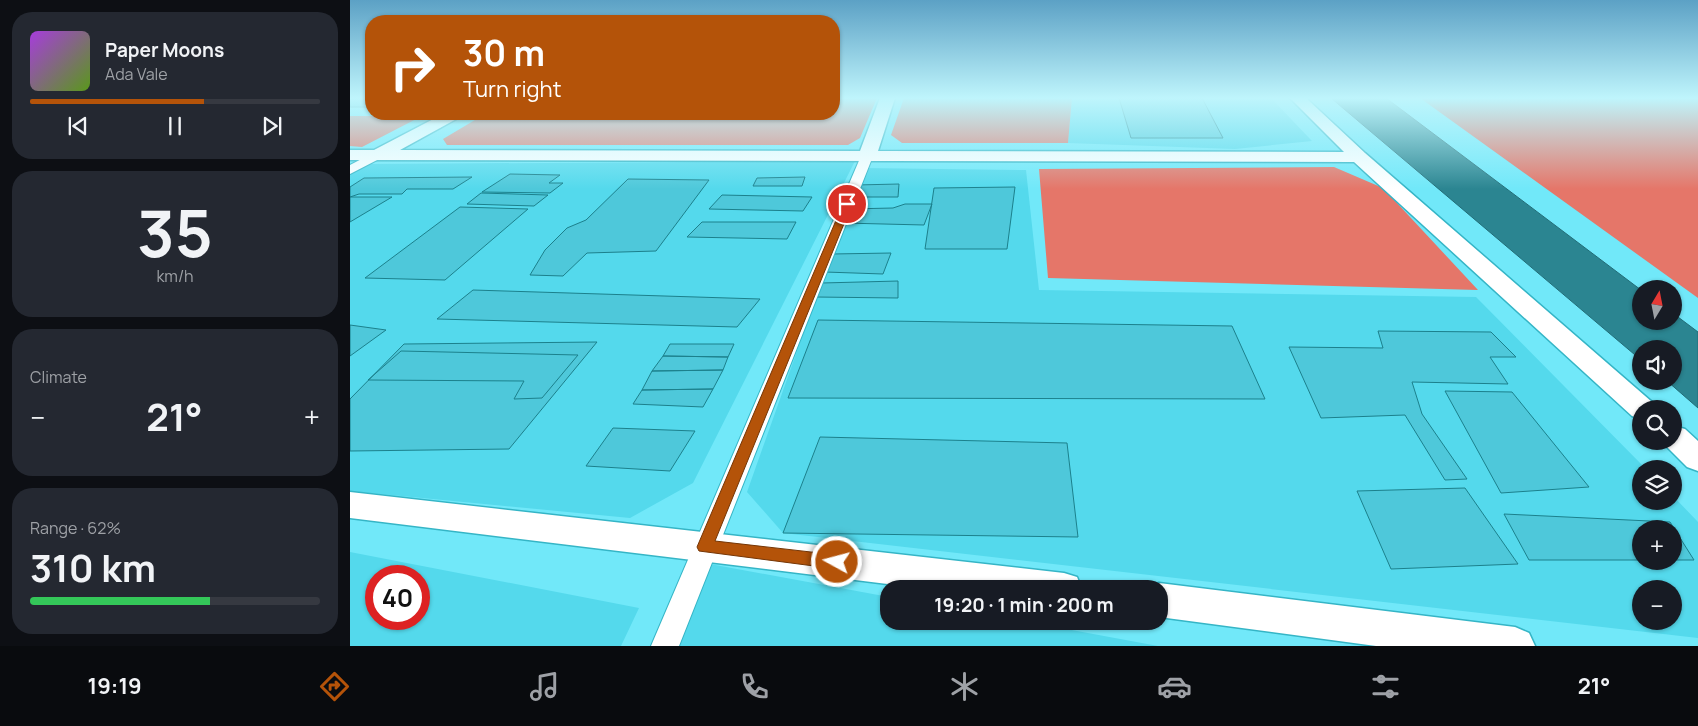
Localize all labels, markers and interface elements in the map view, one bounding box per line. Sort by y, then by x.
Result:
text: 30 m [463,29,545,77]
icon: right [380,35,445,100]
text: Paper Moons [105,37,224,63]
text: Ada Vale [105,63,168,85]
text: Turn right [463,74,561,104]
icon: previous [64,112,92,140]
icon: pause [161,112,189,140]
icon: next [258,112,286,140]
pin [826,183,868,225]
text: 35 [137,188,213,277]
icon: arrive [833,190,861,218]
text: km/h [156,265,194,287]
north arrow [1632,280,1682,330]
map controls [1632,280,1682,630]
button: sound [1632,340,1682,390]
text: Climate [30,366,87,388]
text: 21° [146,390,203,442]
text: − [30,398,45,436]
text: + [304,398,320,436]
button: search [1632,400,1682,450]
button: layers [1632,460,1682,510]
text: Range · 62% [30,517,121,539]
button: + [1632,520,1682,570]
position arrow [810,535,862,587]
text: 310 km [30,541,156,593]
speed limit sign: 40 [365,565,430,630]
button: − [1632,580,1682,630]
text: 19:20 · 1 min · 200 m [934,592,1114,618]
icon: directions [317,669,352,704]
icon: music [527,669,562,704]
icon: phone [737,669,772,704]
icon: climate [947,669,982,704]
icon: car [1157,669,1192,704]
icon: filters [1368,669,1403,704]
text: 19:19 [88,671,142,701]
text: 21° [1578,671,1610,701]

